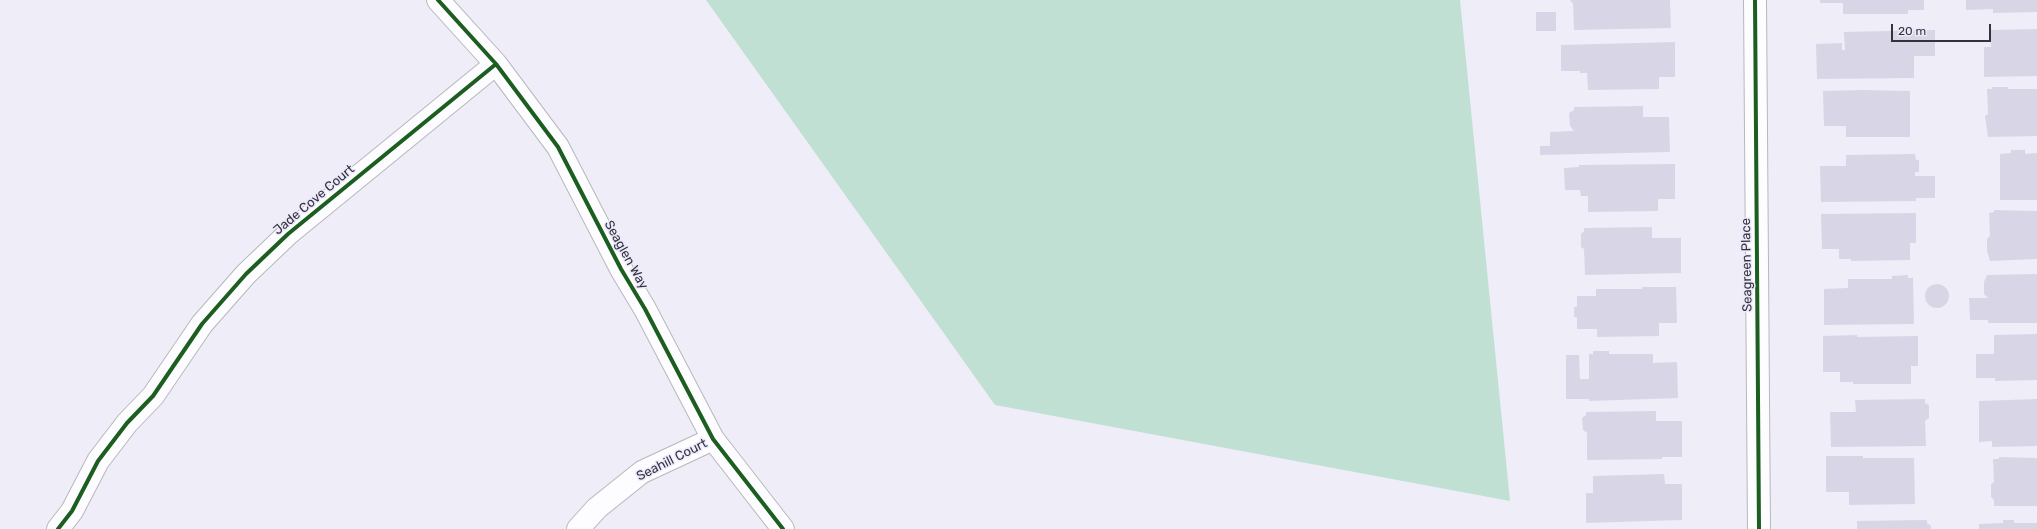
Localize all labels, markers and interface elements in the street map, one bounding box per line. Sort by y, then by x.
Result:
scale bar [1893,16,1993,42]
text: 20 m [1898,24,1926,38]
street label: Jade Cove Court [270,162,358,238]
street label: Seaglen Way [601,218,651,292]
street label: Seagreen Place [1738,218,1756,312]
street label: Seahill Court [634,436,710,484]

